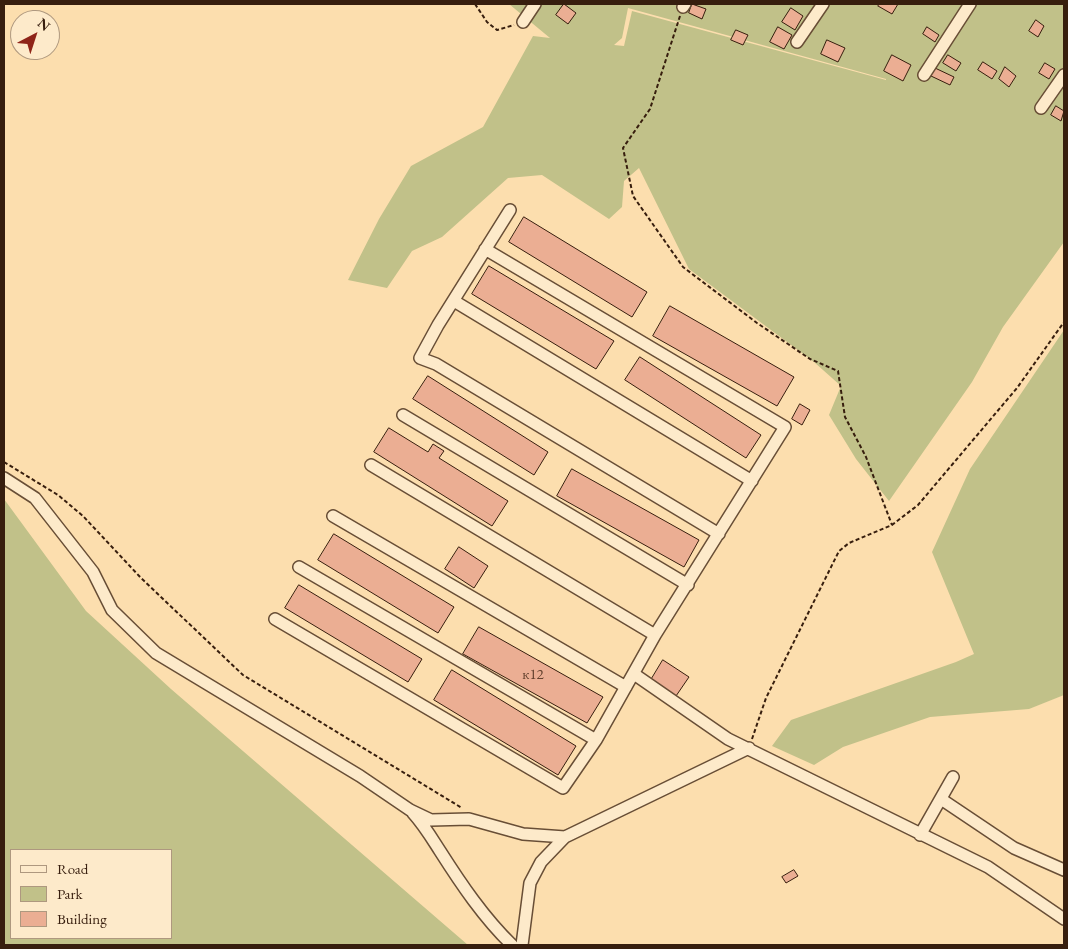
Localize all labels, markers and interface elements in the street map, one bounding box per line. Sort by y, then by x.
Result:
north arrow [10,10,60,60]
text: N [34,14,54,35]
house number: к12 [522,666,544,684]
legend [10,849,172,939]
text: Road [57,859,88,878]
text: Park [57,884,83,903]
text: Building [57,909,107,928]

